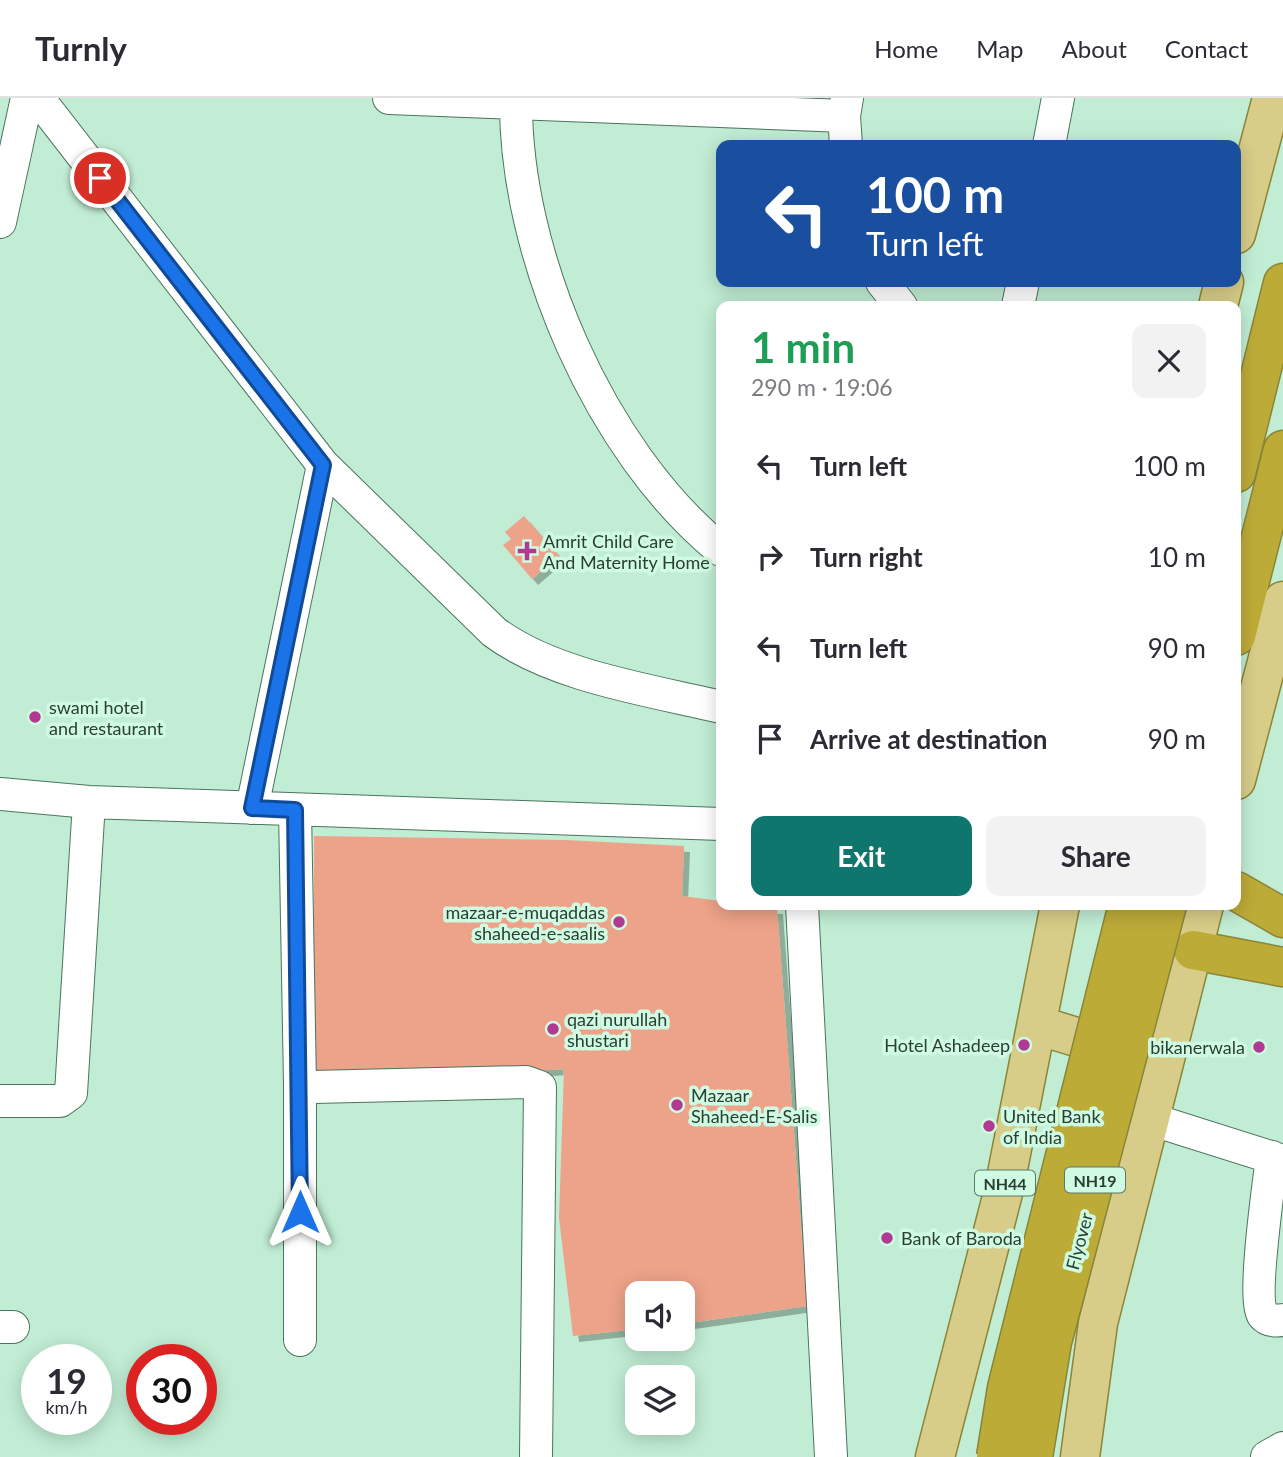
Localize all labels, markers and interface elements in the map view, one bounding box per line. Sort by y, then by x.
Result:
text: Turnly [35,28,127,68]
text: Home [874,34,938,63]
text: Map [976,34,1024,63]
text: About [1062,34,1127,63]
text: Contact [1165,34,1248,63]
pin [70,148,130,208]
icon: arrive [81,159,119,197]
text: 100 m [866,165,1004,223]
icon: left [751,168,842,259]
text: Turn left [866,224,983,263]
text: 1 min [751,322,855,372]
button: close [1132,324,1206,398]
text: 290 m · 19:06 [751,373,893,401]
icon: left [751,447,789,485]
text: Turn left [810,450,907,482]
text: 100 m [1133,450,1206,482]
place label: Amrit Child Care And Maternity Home [543,530,710,573]
icon: right [751,538,789,576]
marker: Amrit Child Care And Maternity Home [517,541,537,561]
text: Turn right [810,541,923,573]
text: 10 m [1148,541,1206,573]
icon: left [751,629,789,667]
text: Turn left [810,632,907,664]
text: 90 m [1148,632,1206,664]
place label: swami hotel and restaurant [49,696,164,739]
marker: swami hotel and restaurant [27,709,43,725]
icon: arrive [751,720,789,758]
text: Arrive at destination [810,723,1047,755]
text: 90 m [1148,723,1206,755]
button: Exit [751,816,972,896]
button: Share [986,816,1206,896]
place label: mazaar-e-muqaddas shaheed-e-saalis [445,901,605,944]
marker: mazaar-e-muqaddas shaheed-e-saalis [611,914,627,930]
place label: qazi nurullah shustari [567,1008,667,1051]
marker: qazi nurullah shustari [545,1021,561,1037]
place label: Hotel Ashadeep [884,1034,1010,1056]
place label: bikanerwala [1150,1036,1245,1058]
marker: Hotel Ashadeep [1016,1037,1032,1053]
marker: bikanerwala [1251,1039,1267,1055]
place label: Mazaar Shaheed-E-Salis [691,1084,818,1127]
marker: Mazaar Shaheed-E-Salis [669,1097,685,1113]
place label: United Bank of India [1003,1105,1101,1148]
marker: United Bank of India [981,1118,997,1134]
road number: NH19 [1065,1168,1125,1192]
road number: NH44 [975,1170,1035,1196]
position arrow [263,1175,337,1249]
street label: Flyover [1061,1210,1097,1272]
place label: Bank of Baroda [901,1227,1022,1249]
marker: Bank of Baroda [879,1230,895,1246]
map controls [625,1281,695,1435]
button: sound [625,1281,695,1351]
speed limit sign: 30 [126,1344,217,1435]
text: 19 [46,1359,87,1401]
button: layers [625,1365,695,1435]
text: km/h [45,1396,88,1418]

